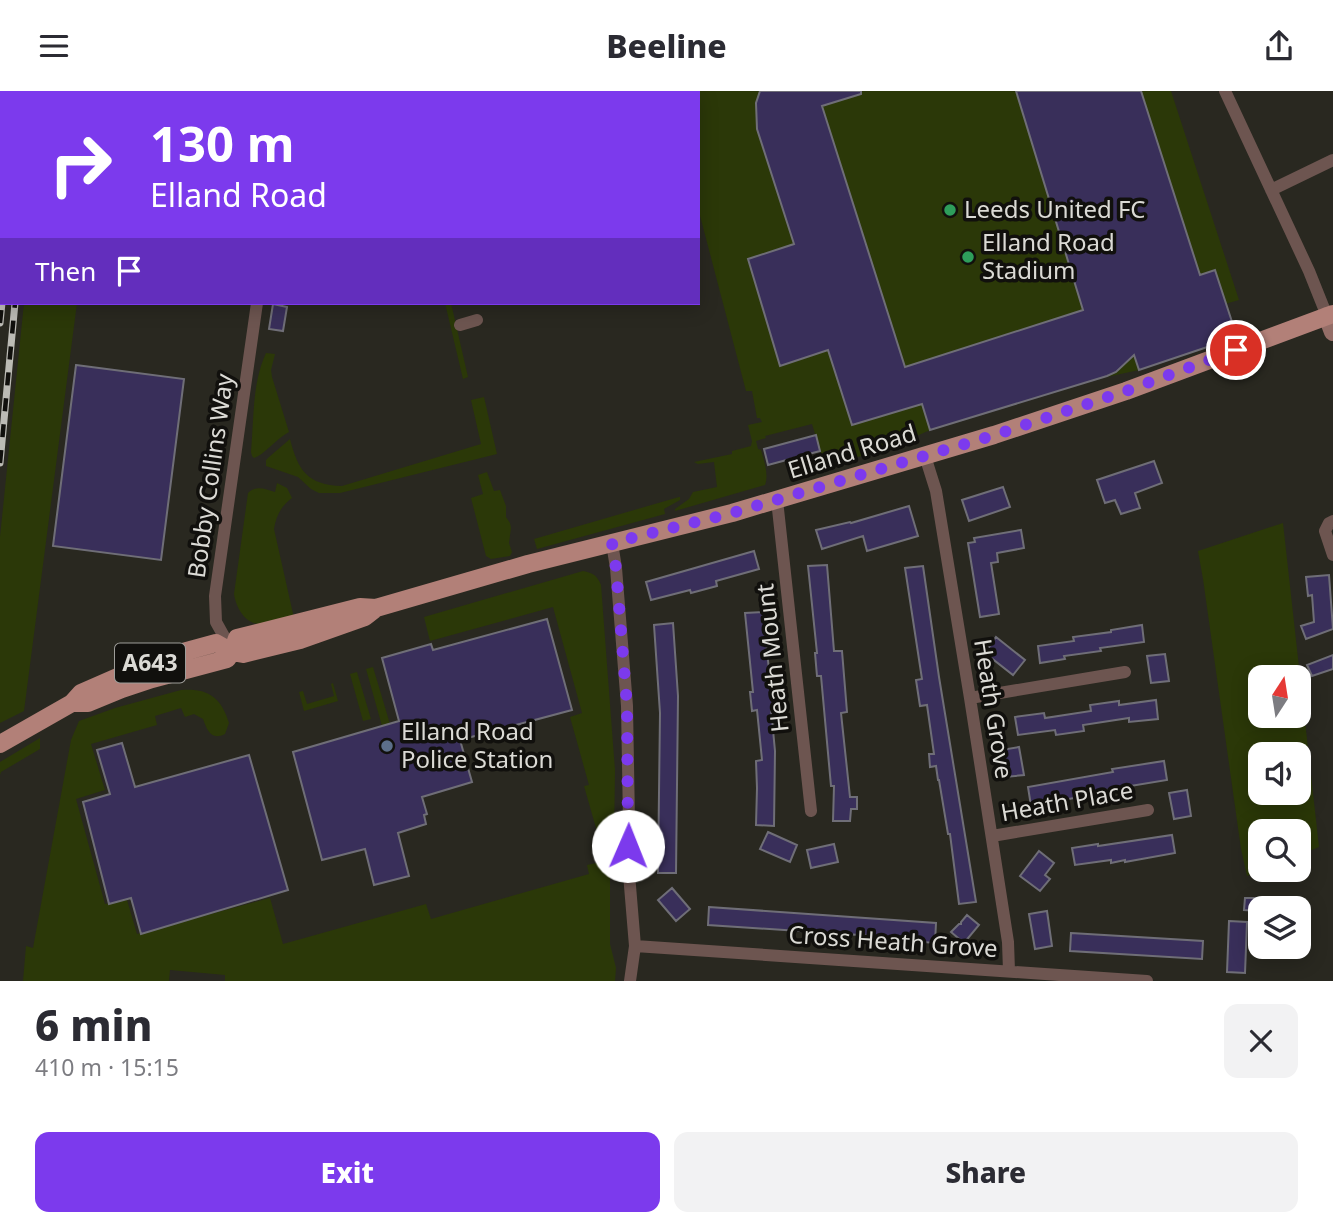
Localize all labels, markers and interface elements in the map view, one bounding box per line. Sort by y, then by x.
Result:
text: Beeline [606,24,727,67]
icon: menu [35,27,73,65]
icon: share [1260,27,1298,65]
text: 130 m [150,110,295,176]
icon: right [35,119,126,210]
text: Elland Road [150,173,327,216]
place label: Leeds United FC [964,192,1146,225]
marker: Leeds United FC [942,202,958,218]
place label: Elland Road Stadium [982,225,1115,286]
marker: Elland Road Stadium [960,249,976,265]
icon: arrive [110,252,148,290]
text: Then [35,253,96,289]
pin [1206,320,1266,380]
icon: arrive [1217,331,1255,369]
street label: Bobby Collins Way [179,371,240,580]
street label: Elland Road [783,415,920,486]
street label: Heath Mount [747,582,796,734]
street label: Heath Grove [967,636,1022,781]
road number: A643 [115,643,185,683]
north arrow [1248,665,1311,728]
map controls [1248,665,1311,959]
place label: Elland Road Police Station [401,714,553,775]
marker: Elland Road Police Station [379,738,395,754]
button: sound [1248,742,1311,805]
street label: Heath Place [998,773,1135,828]
position arrow [591,809,665,883]
button: search [1248,819,1311,882]
button: layers [1248,896,1311,959]
street label: Cross Heath Grove [787,917,999,964]
text: 6 min [35,996,152,1053]
button: close [1224,1004,1298,1078]
text: 410 m · 15:15 [35,1051,179,1083]
button: Exit [35,1132,660,1212]
button: Share [674,1132,1298,1212]

